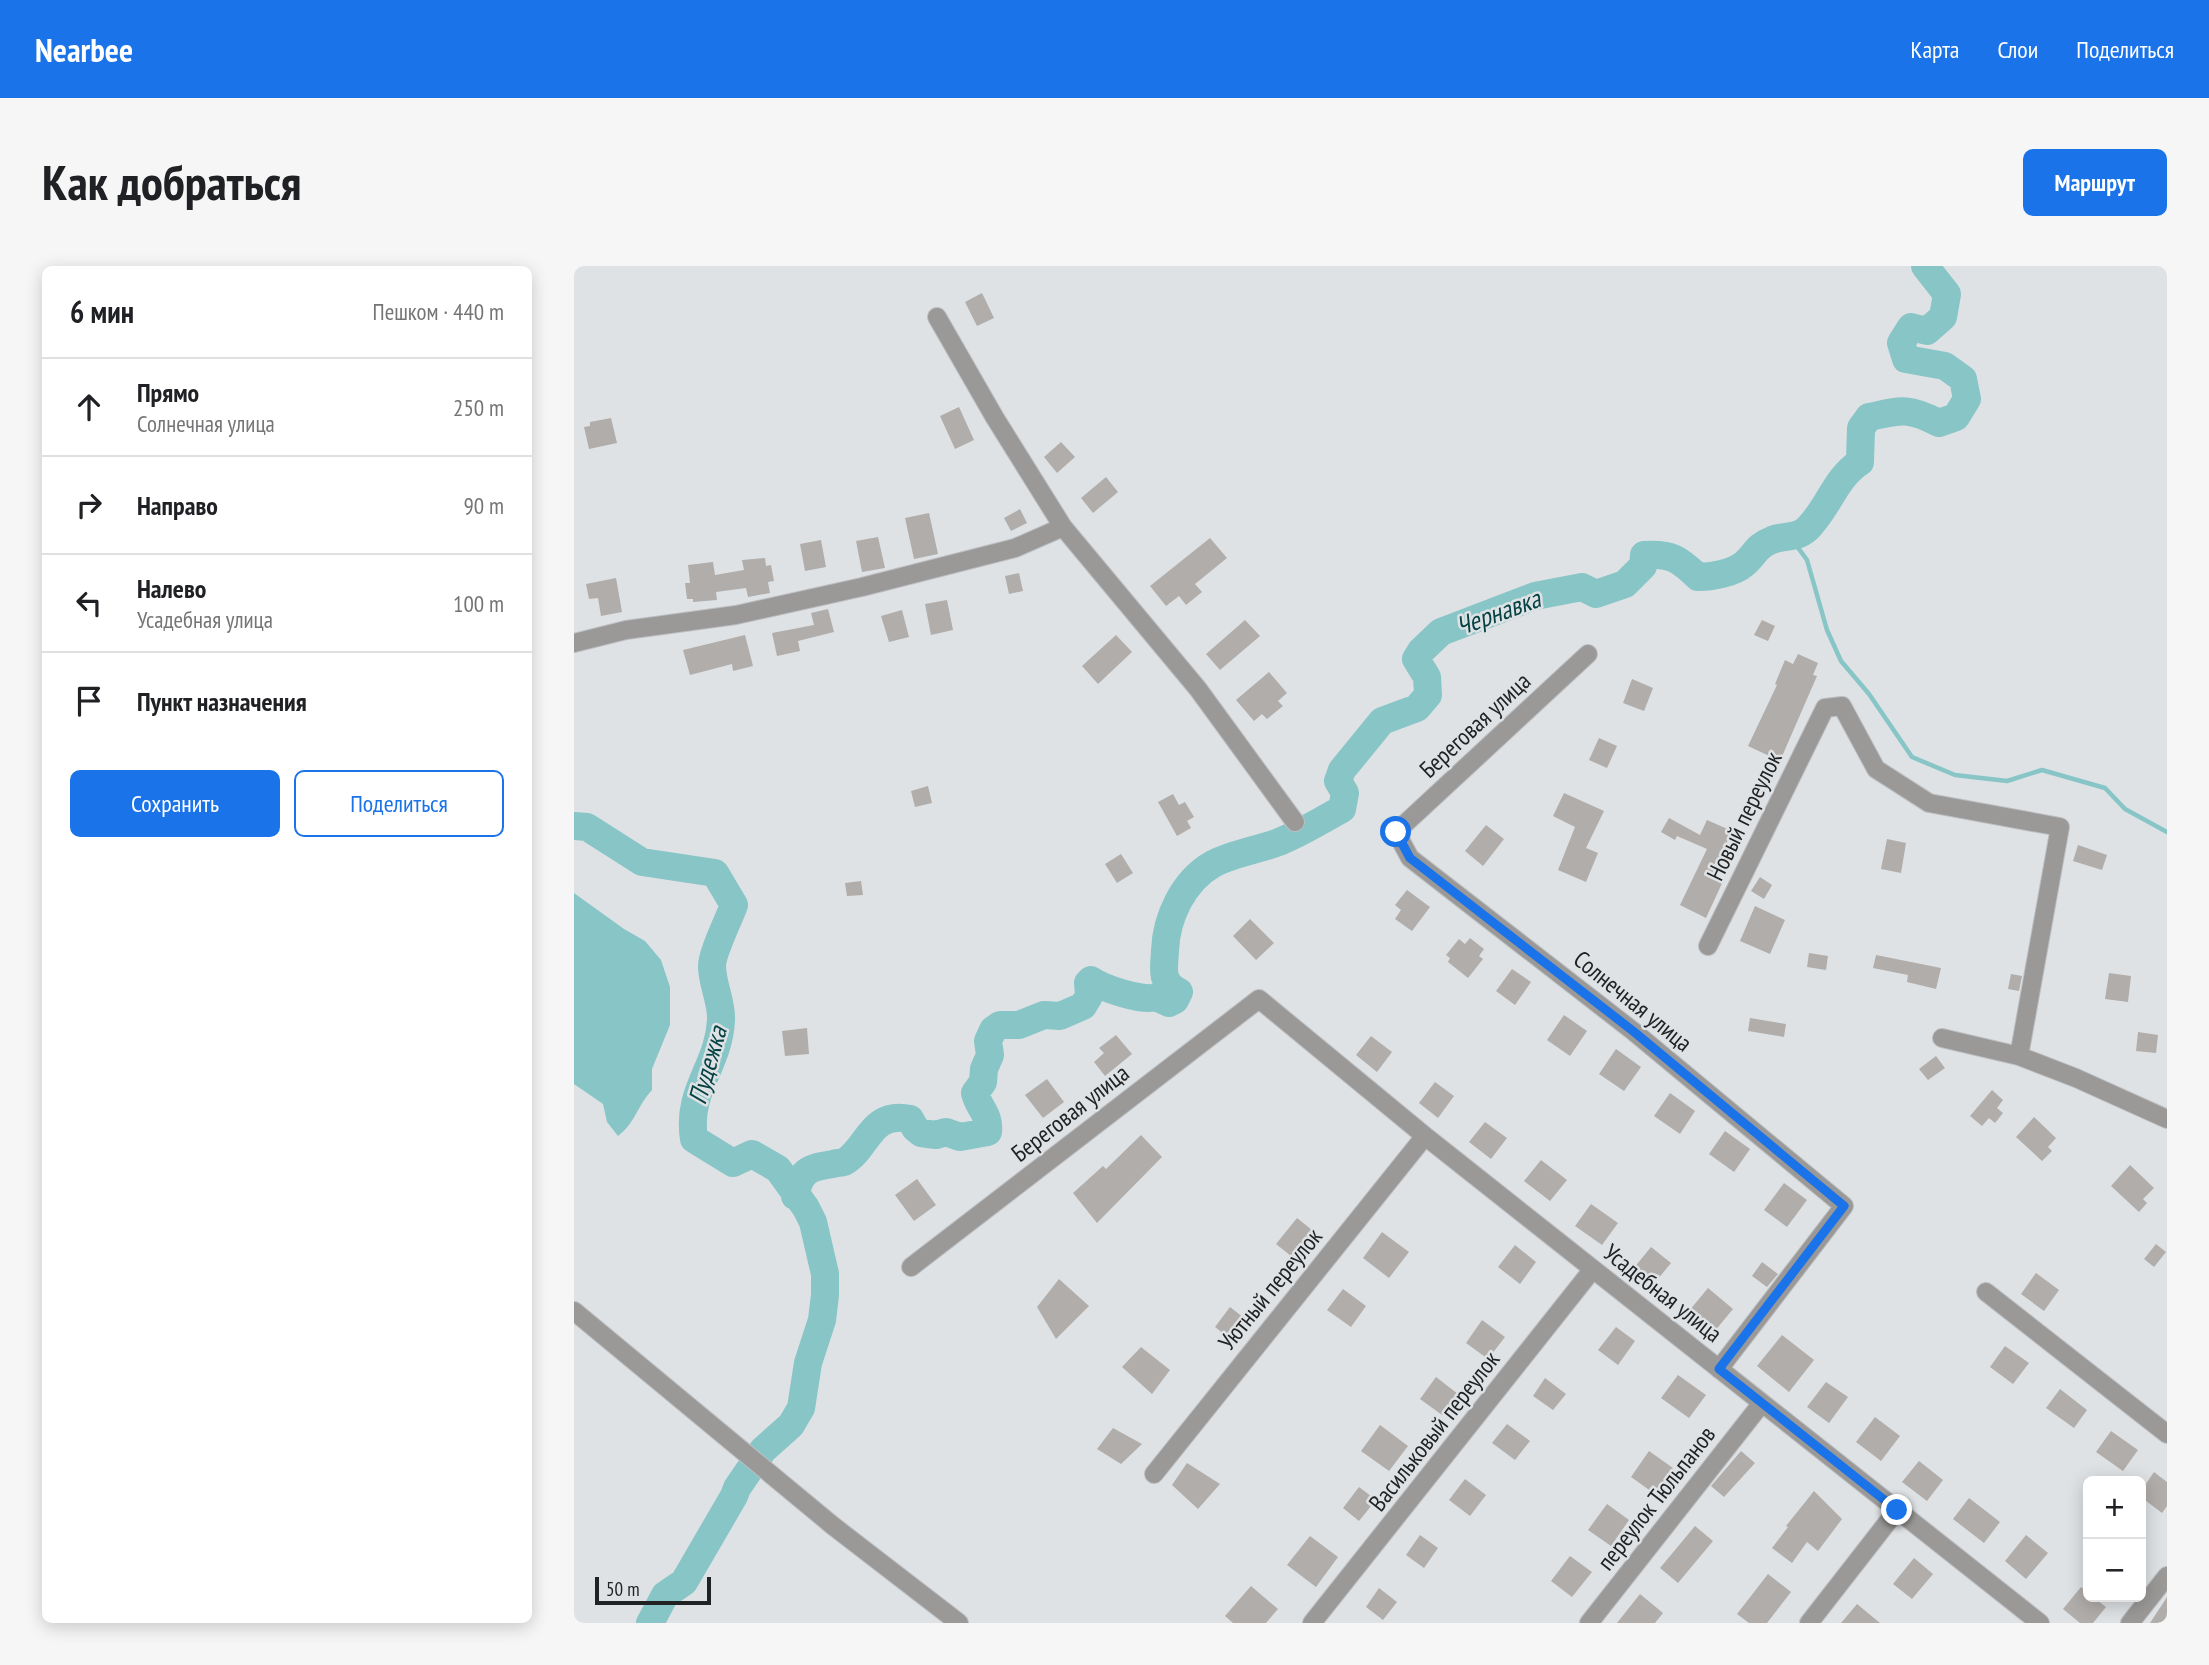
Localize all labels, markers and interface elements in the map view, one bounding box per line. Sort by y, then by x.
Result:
text: Nearbee [35,28,133,71]
text: Карта [1911,34,1959,65]
text: Слои [1997,34,2038,65]
text: Поделиться [2076,34,2174,65]
button: Маршрут [2023,149,2167,216]
text: Как добраться [42,150,301,214]
text: 6 мин [70,292,134,331]
text: Пешком · 440 m [373,297,504,326]
text: Прямо [137,376,199,409]
icon: ahead [70,388,108,426]
text: 250 m [453,393,504,422]
text: Солнечная улица [137,409,275,438]
icon: right [70,486,108,524]
text: Направо [137,489,218,522]
text: 90 m [463,491,504,520]
text: Налево [137,572,206,605]
water label: Чернавка [1451,581,1546,642]
icon: left [70,584,108,622]
text: 100 m [453,589,504,618]
text: Усадебная улица [137,605,273,634]
street label: Береговая улица [1413,666,1537,784]
icon: arrive [70,682,108,720]
text: Пункт назначения [137,685,307,718]
street label: Новый переулок [1699,746,1789,886]
button: Сохранить [70,770,280,837]
button: Поделиться [294,770,504,837]
route start [1380,816,1411,847]
street label: Солнечная улица [1567,944,1699,1058]
water label: Пудежка [680,1021,734,1108]
street label: Береговая улица [1005,1057,1135,1169]
street label: Уютный переулок [1211,1221,1329,1356]
street label: Усадебная улица [1598,1237,1728,1349]
street label: Васильковый переулок [1362,1344,1507,1517]
street label: переулок Тюльпанов [1590,1420,1722,1576]
map controls [2083,1476,2146,1602]
button: + [2083,1476,2146,1539]
route end [1881,1494,1912,1525]
button: − [2083,1539,2146,1602]
scale bar [595,1574,710,1606]
text: 50 m [606,1577,640,1601]

